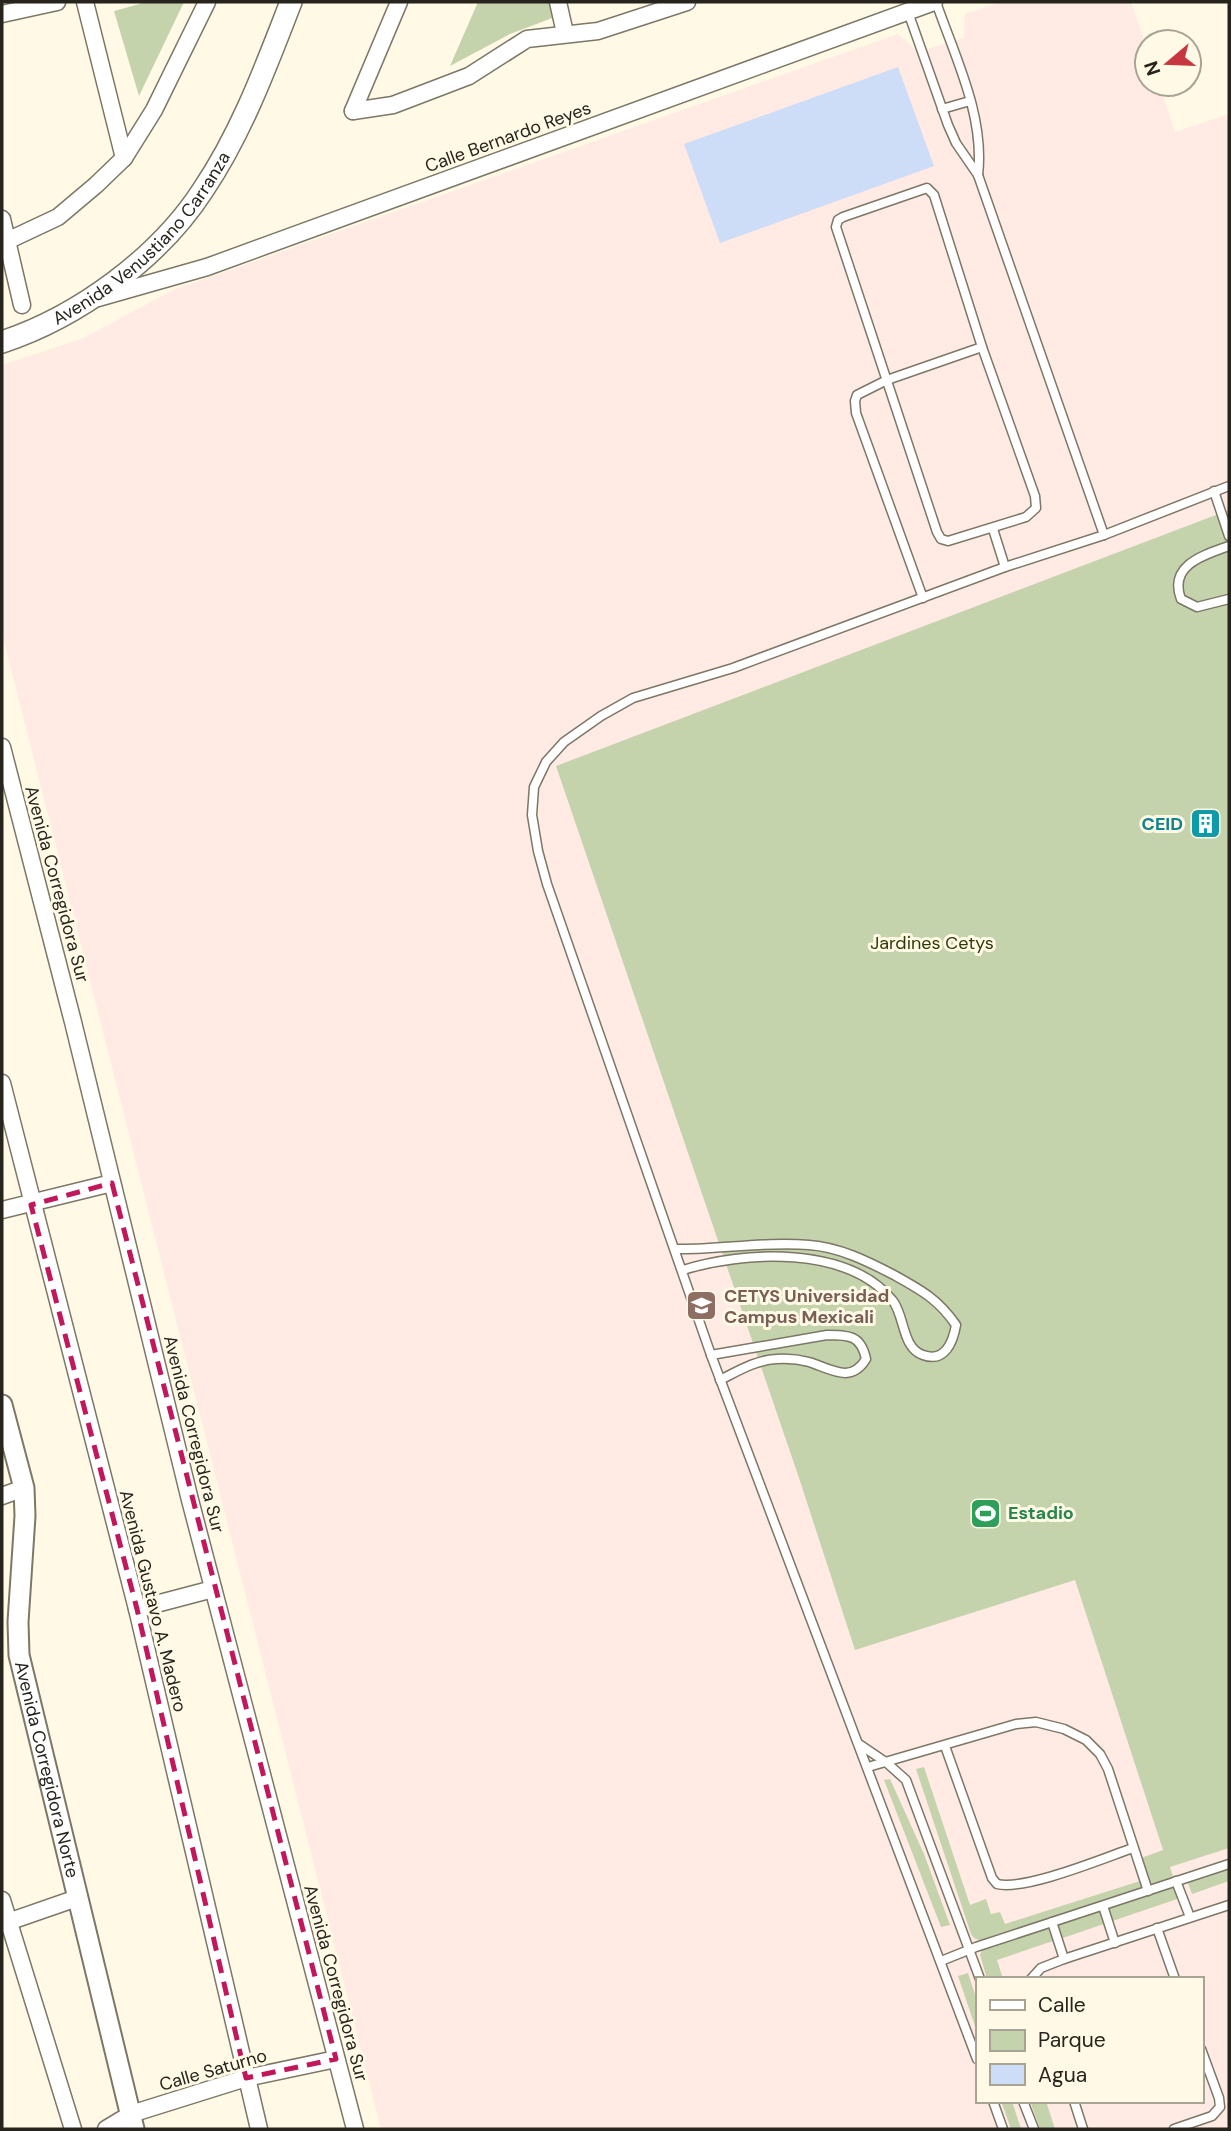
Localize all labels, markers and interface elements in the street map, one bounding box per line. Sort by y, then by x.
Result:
north arrow [1133,28,1203,98]
text: N [1138,58,1166,79]
street label: Calle Bernardo Reyes [422,96,594,178]
street label: Avenida Venustiano Carranza [49,147,236,331]
street label: Avenida Corregidora Sur [19,783,95,985]
building icon: CEID [1189,807,1223,841]
place label: CEID [1142,812,1183,836]
park label: Jardines Cetys [870,931,994,955]
place label: CETYS Universidad Campus Mexicali [724,1284,889,1329]
school or university icon: CETYS Universidad Campus Mexicali [684,1289,718,1323]
street label: Avenida Corregidora Sur [158,1333,230,1535]
street label: Avenida Gustavo A. Madero [114,1487,192,1715]
sports icon: Estadio [968,1496,1002,1530]
place label: Estadio [1008,1501,1074,1525]
street label: Avenida Corregidora Norte [9,1659,85,1880]
street label: Avenida Corregidora Sur [298,1882,374,2084]
legend [976,1977,1203,2103]
text: Calle [1038,1991,1086,2019]
text: Parque [1038,2026,1106,2054]
street label: Calle Saturno [156,2043,270,2097]
text: Agua [1038,2061,1087,2089]

